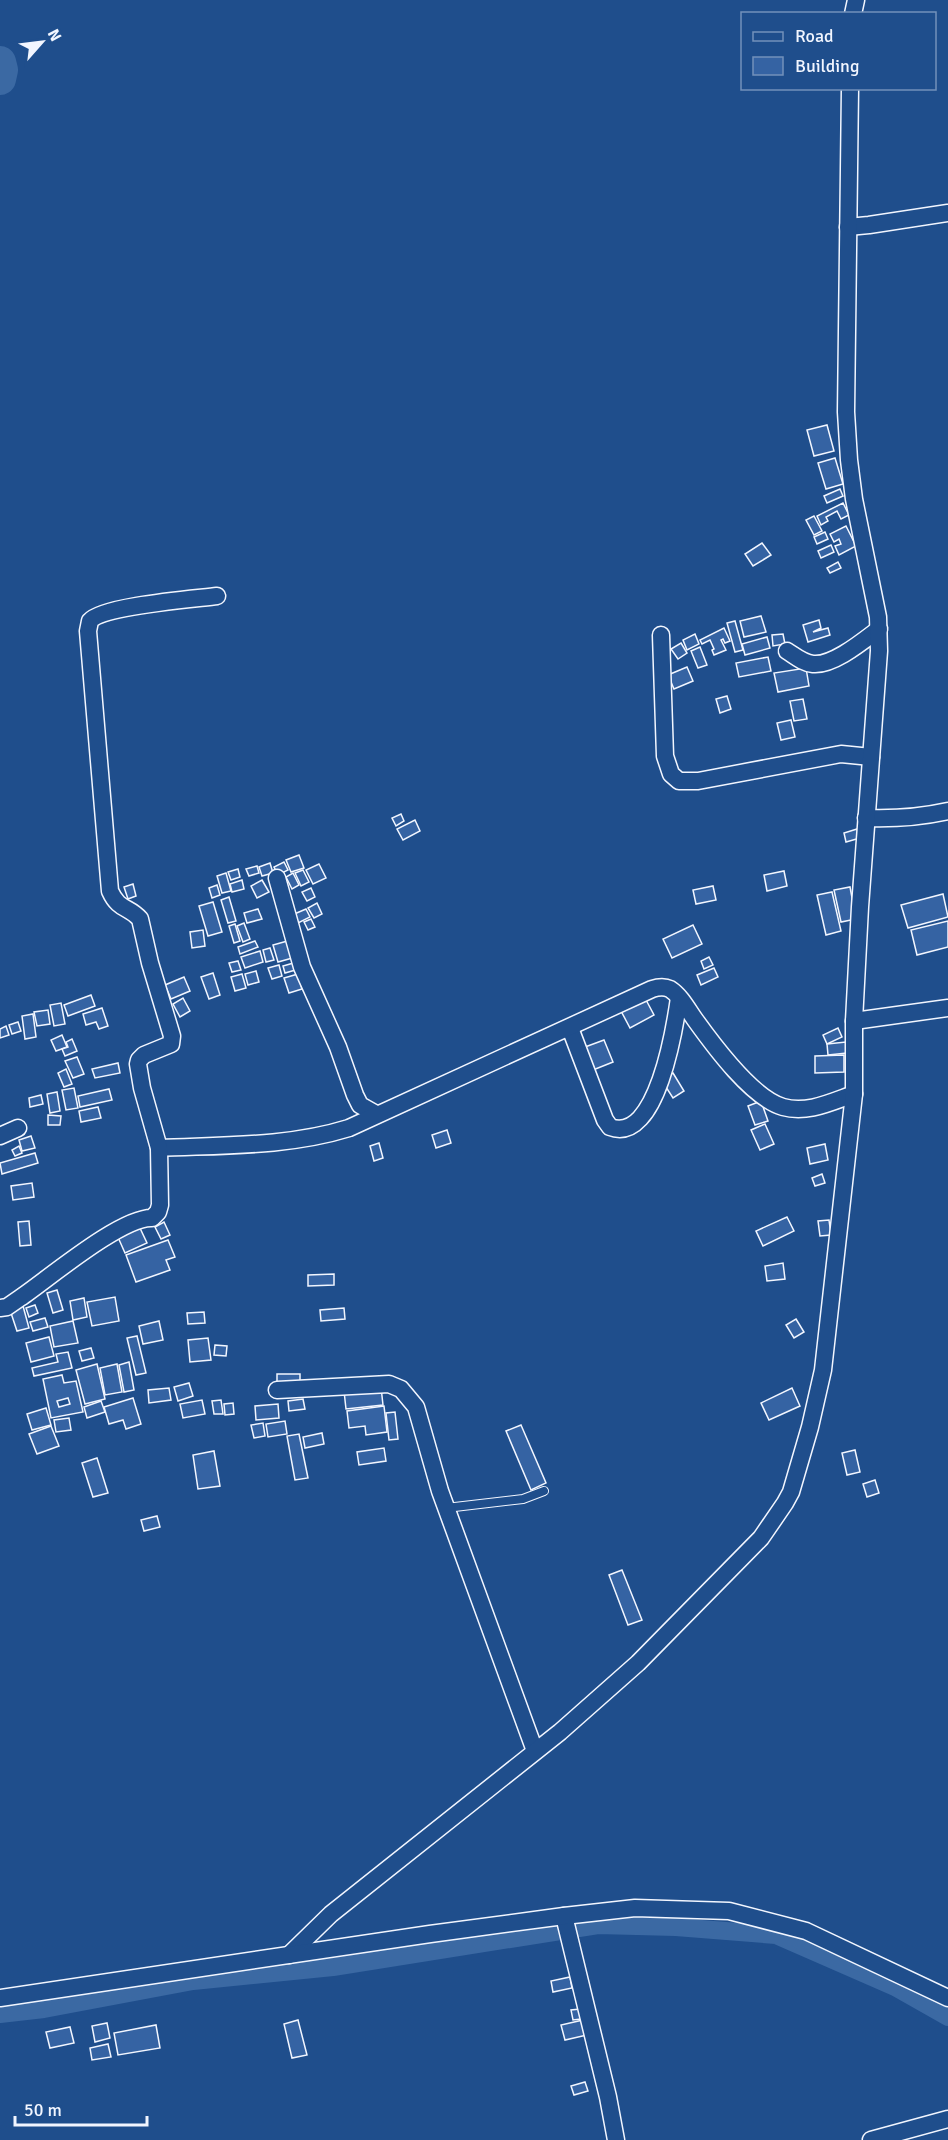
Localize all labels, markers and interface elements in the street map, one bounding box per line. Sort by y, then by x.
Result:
north arrow [12,12,72,72]
legend [741,12,936,90]
text: Road [795,25,834,47]
text: N [43,26,66,45]
text: Building [795,55,859,77]
scale bar [15,2089,147,2127]
text: 50 m [24,2099,62,2121]

